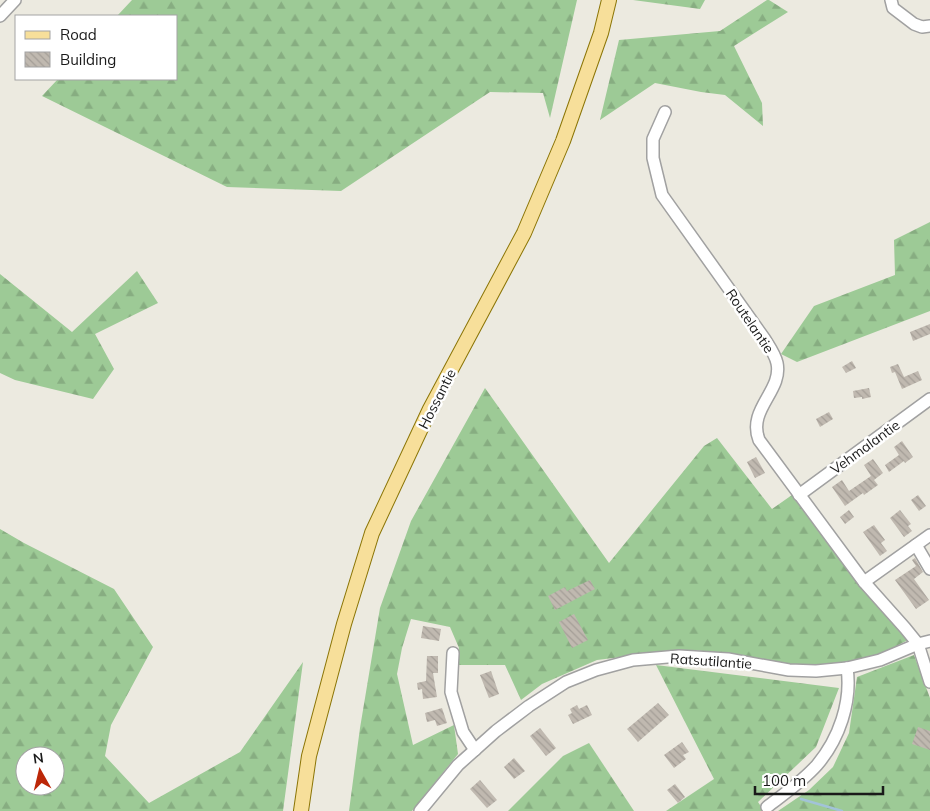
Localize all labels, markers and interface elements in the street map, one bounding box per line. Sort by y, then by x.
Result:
legend [15,15,178,80]
text: Road [60,25,97,44]
text: Building [60,50,116,69]
street label: Routelantie [722,285,778,357]
street label: Hossantie [414,366,460,432]
street label: Vehmalantie [827,416,903,478]
street label: Ratsutilantie [669,649,753,673]
north arrow [15,746,65,796]
text: N [32,748,45,768]
scale bar [755,764,882,796]
text: 100 m [762,771,806,790]

